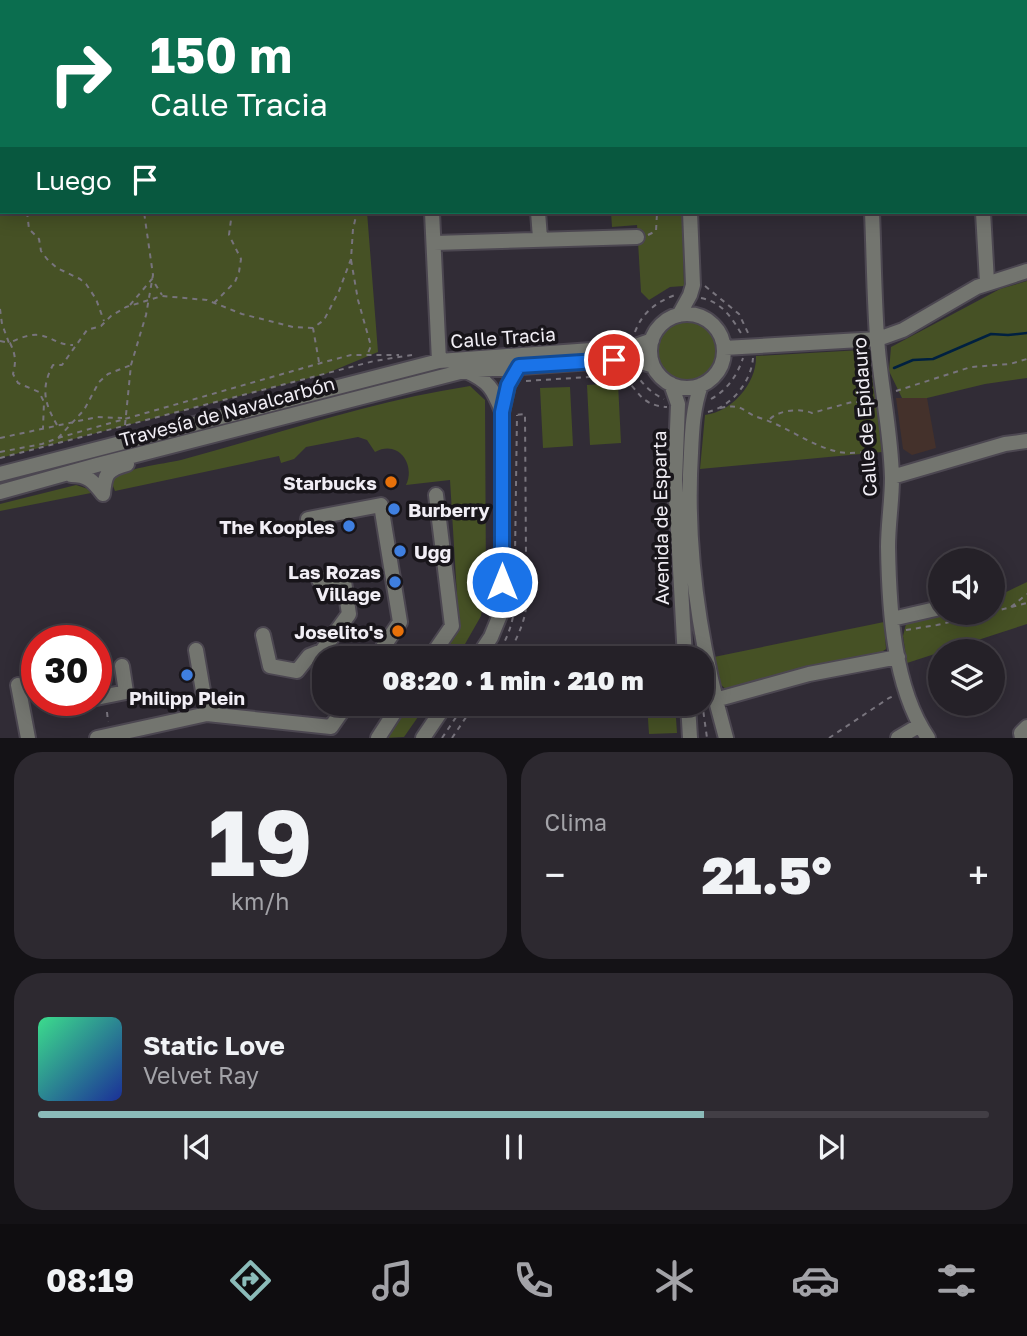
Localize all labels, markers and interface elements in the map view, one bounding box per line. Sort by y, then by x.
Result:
text: 150 m [150,25,292,84]
icon: right [35,28,126,119]
text: Calle Tracia [150,85,328,123]
icon: arrive [126,161,164,199]
text: Luego [35,165,112,196]
street label: Calle Tracia [450,322,556,352]
pin [584,330,644,390]
street label: Calle de Epidauro [847,337,881,497]
icon: arrive [595,341,633,379]
street label: Travesía de Navalcarbón [117,371,337,451]
street label: Avenida de Esparta [647,431,673,605]
place label: Starbucks [283,471,377,494]
marker: Starbucks [383,474,399,490]
place label: Burberry [408,498,490,521]
marker: Burberry [386,501,402,517]
place label: The Kooples [219,515,335,538]
marker: The Kooples [341,518,357,534]
place label: Ugg [414,540,451,563]
marker: Ugg [392,543,408,559]
position arrow [465,545,539,619]
map controls [928,548,1005,716]
button: sound [928,548,1005,625]
place label: Las Rozas Village [288,560,381,605]
marker: Las Rozas Village [387,574,403,590]
place label: Joselito's [294,620,384,643]
marker: Joselito's [390,623,406,639]
speed limit sign: 30 [21,625,112,716]
button: layers [928,639,1005,716]
text: 08:20 · 1 min · 210 m [382,665,644,696]
marker: Philipp Plein [179,667,195,683]
place label: Philipp Plein [129,686,245,709]
text: 19 [208,787,313,896]
text: Clima [545,808,607,836]
text: 21.5° [702,843,832,905]
text: − [545,852,565,897]
text: + [968,852,989,897]
text: km/h [231,887,290,915]
text: Static Love [143,1030,285,1061]
text: Velvet Ray [143,1061,259,1089]
icon: previous [178,1128,216,1166]
icon: pause [495,1128,533,1166]
icon: next [812,1128,850,1166]
icon: directions [226,1256,275,1305]
icon: music [368,1256,417,1305]
icon: phone [509,1256,558,1305]
icon: climate [650,1256,699,1305]
icon: car [791,1256,840,1305]
icon: filters [932,1256,981,1305]
text: 08:19 [46,1261,134,1299]

